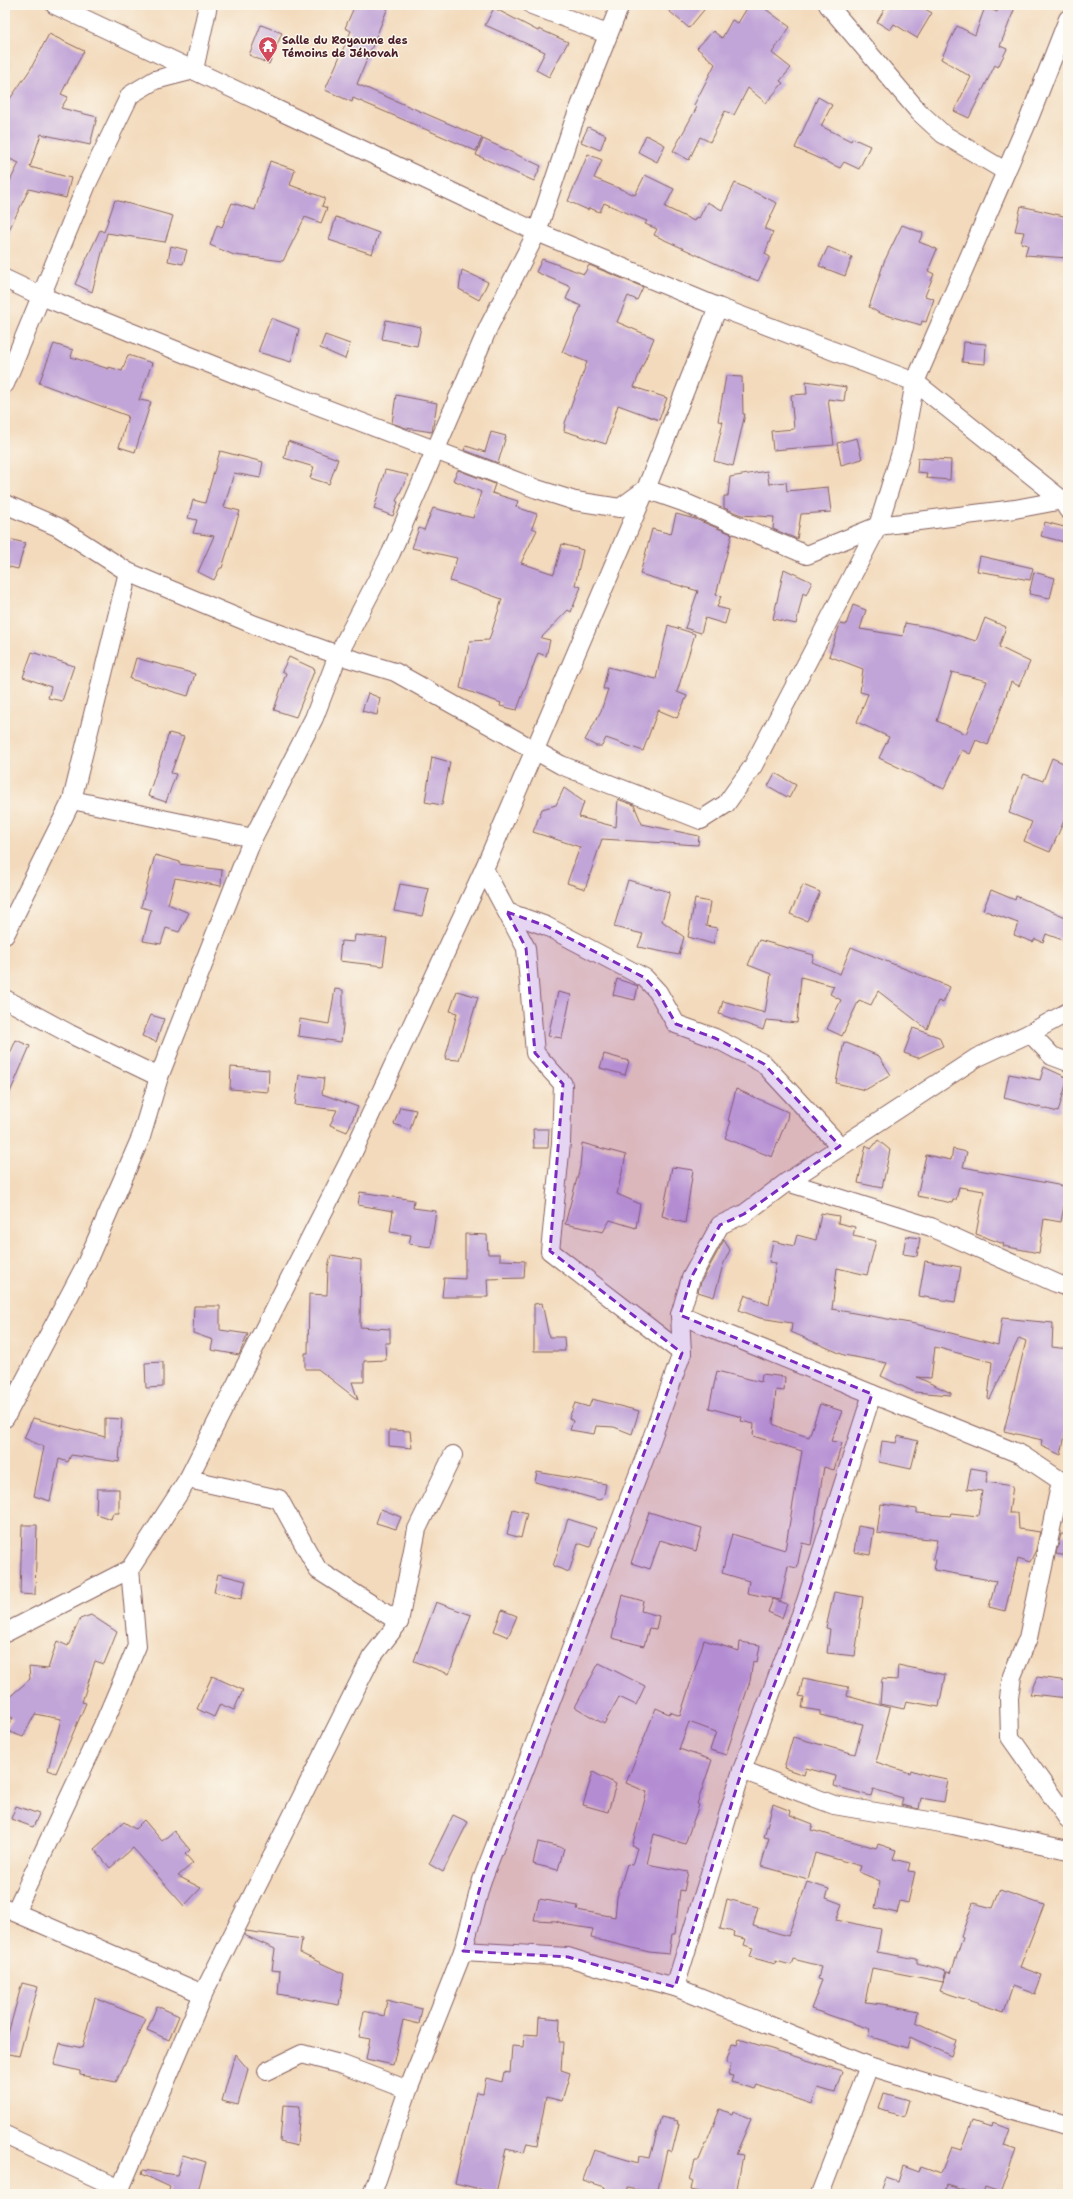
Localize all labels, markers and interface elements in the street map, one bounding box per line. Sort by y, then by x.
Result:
place label: Salle du Royaume des Témoins de Jéhovah [282,33,408,61]
temple icon: Salle du Royaume des Témoins de Jéhovah [257,35,279,63]

